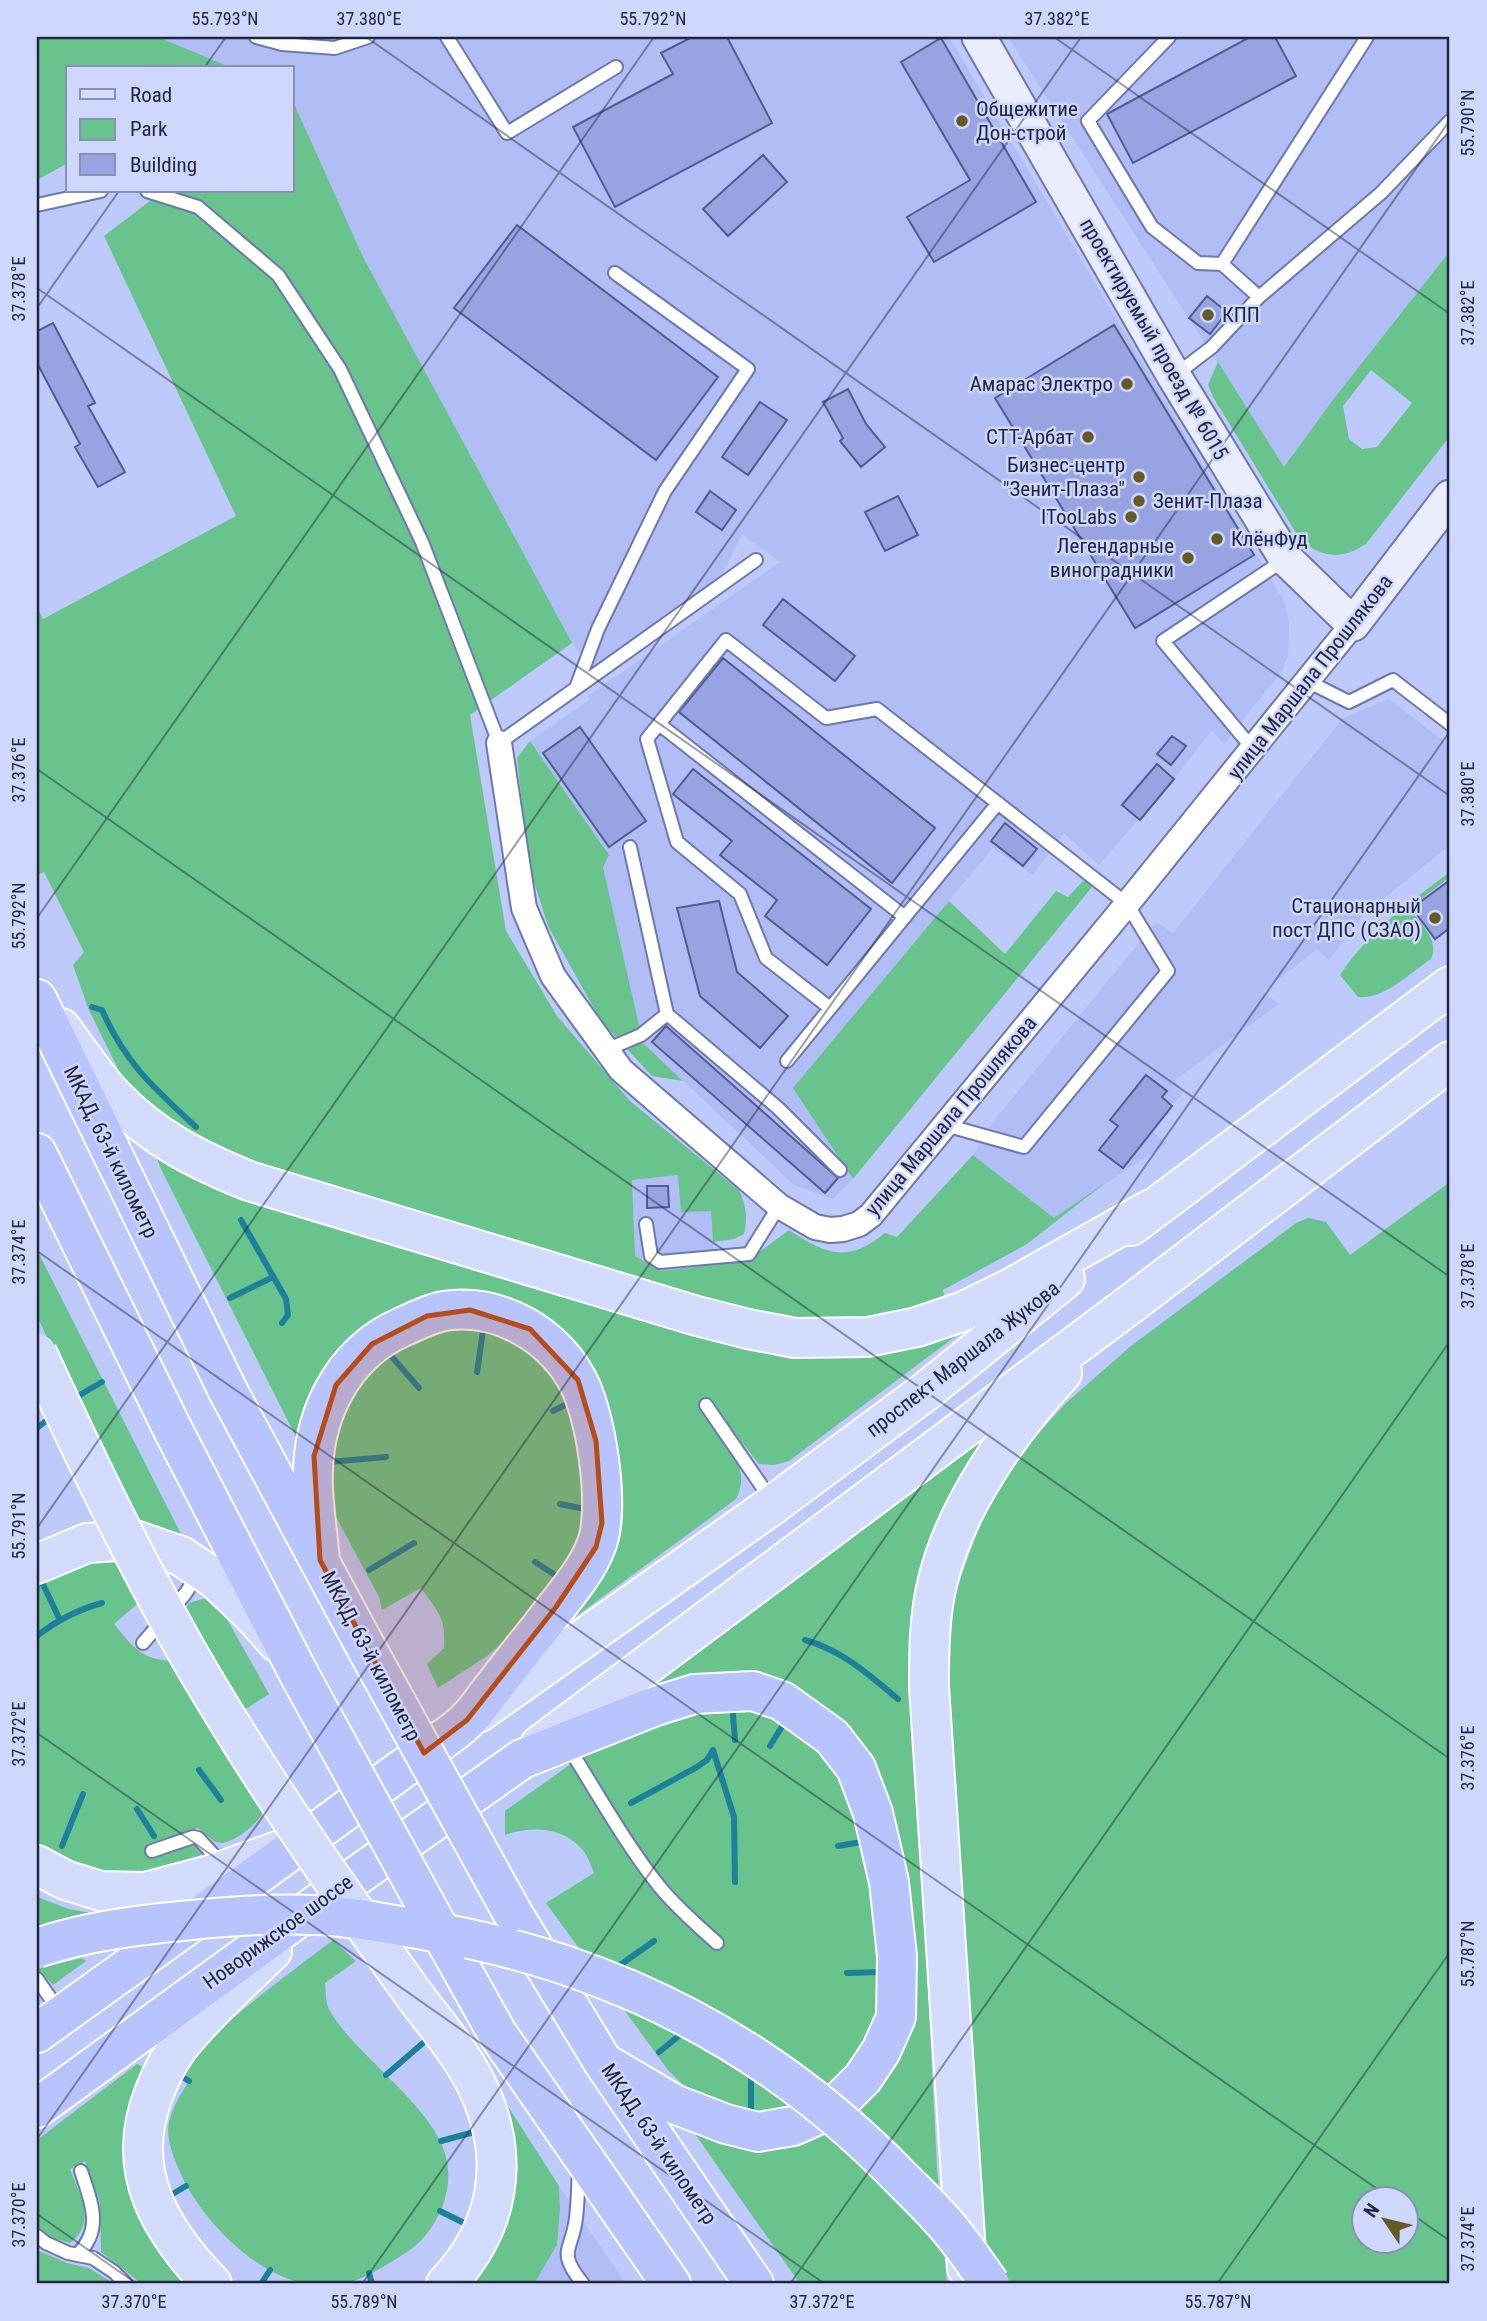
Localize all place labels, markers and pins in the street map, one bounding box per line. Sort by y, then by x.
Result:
place label: Общежитие Дон-строй [976,97,1078,145]
marker: Общежитие Дон-строй [954,113,970,129]
place label: КПП [1222,303,1260,327]
marker: КПП [1200,307,1216,323]
place label: Амарас Электро [970,372,1113,396]
marker: Амарас Электро [1119,376,1135,392]
place label: СТТ-Арбат [986,425,1074,449]
marker: СТТ-Арбат [1080,429,1096,445]
place label: Бизнес-центр "Зенит-Плаза" [1003,453,1125,501]
marker: Бизнес-центр "Зенит-Плаза" [1131,469,1147,485]
place label: Зенит-Плаза [1153,489,1262,513]
marker: Зенит-Плаза [1131,493,1147,509]
place label: ITooLabs [1041,505,1117,529]
marker: ITooLabs [1123,509,1139,525]
place label: КлёнФуд [1231,527,1308,551]
marker: КлёнФуд [1209,531,1225,547]
place label: Легендарные виноградники [1050,534,1174,582]
marker: Легендарные виноградники [1180,550,1196,566]
place label: Стационарный пост ДПС (СЗАО) [1272,894,1421,942]
marker: Стационарный пост ДПС (СЗАО) [1427,910,1443,926]

